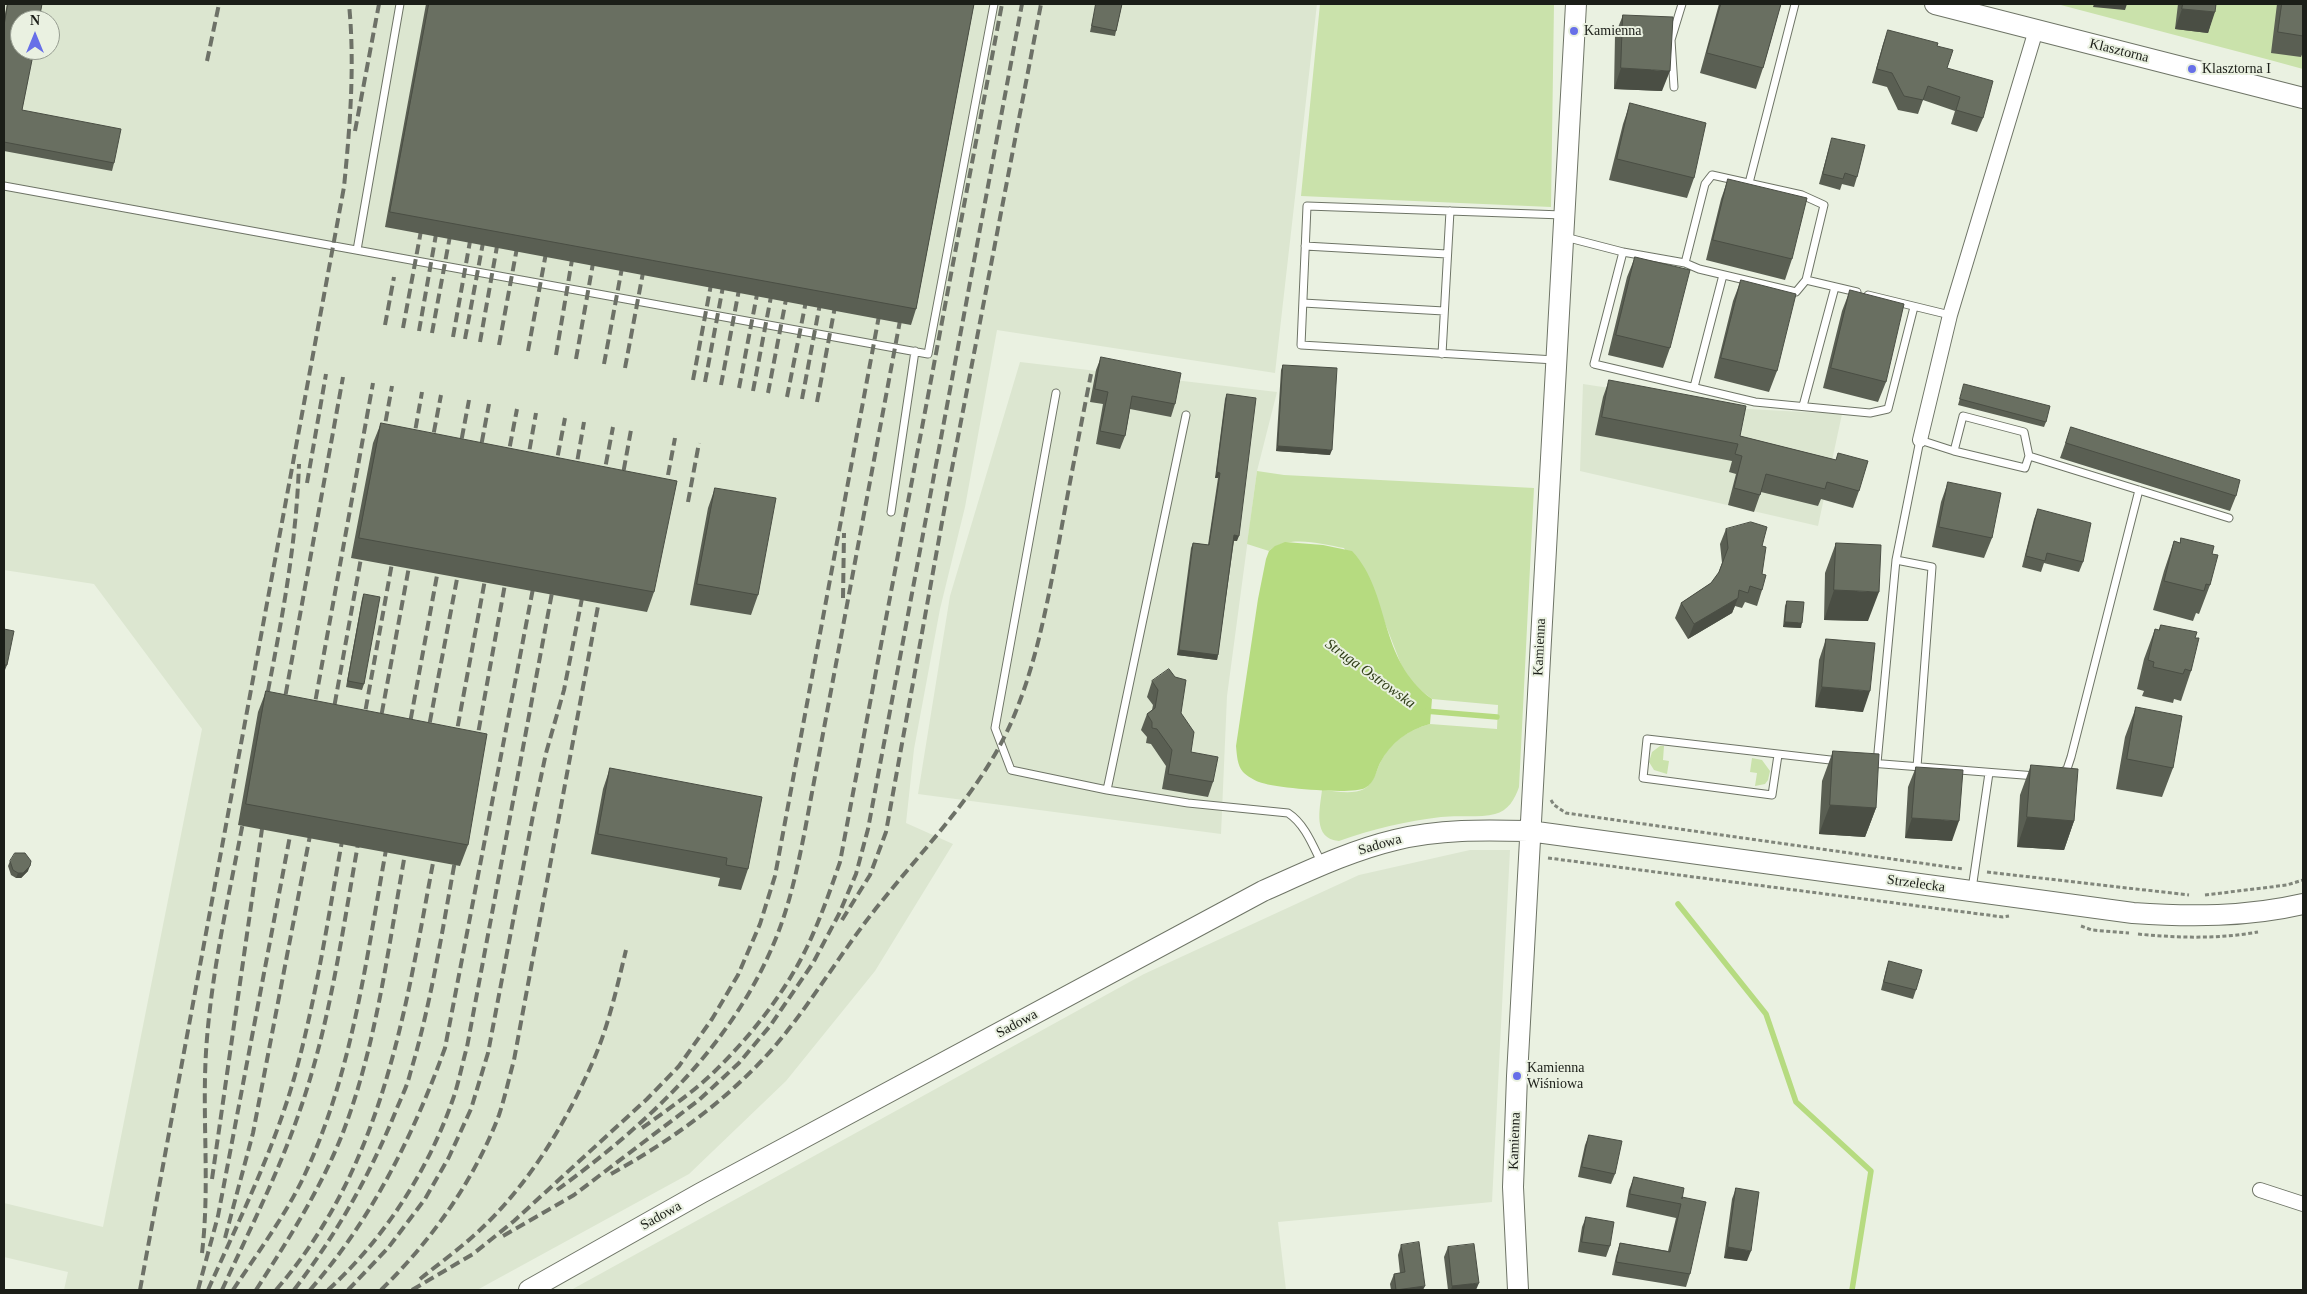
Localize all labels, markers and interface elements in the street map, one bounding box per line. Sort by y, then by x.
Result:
north arrow [10,10,60,60]
text: N [30,13,40,28]
place label: Kamienna [1584,23,1642,39]
marker: Kamienna [1568,25,1580,37]
street label: Klasztorna [2088,36,2150,66]
place label: Klasztorna I [2202,61,2271,77]
marker: Klasztorna I [2186,63,2198,75]
street label: Kamienna [1530,618,1550,676]
water label: Struga Ostrowska [1321,635,1419,713]
street label: Sadowa [1356,831,1404,859]
street label: Strzelecka [1886,872,1946,896]
street label: Sadowa [993,1006,1041,1042]
place label: Kamienna Wiśniowa [1527,1060,1585,1092]
marker: Kamienna Wiśniowa [1511,1070,1523,1082]
street label: Kamienna [1506,1112,1524,1170]
street label: Sadowa [638,1198,684,1234]

